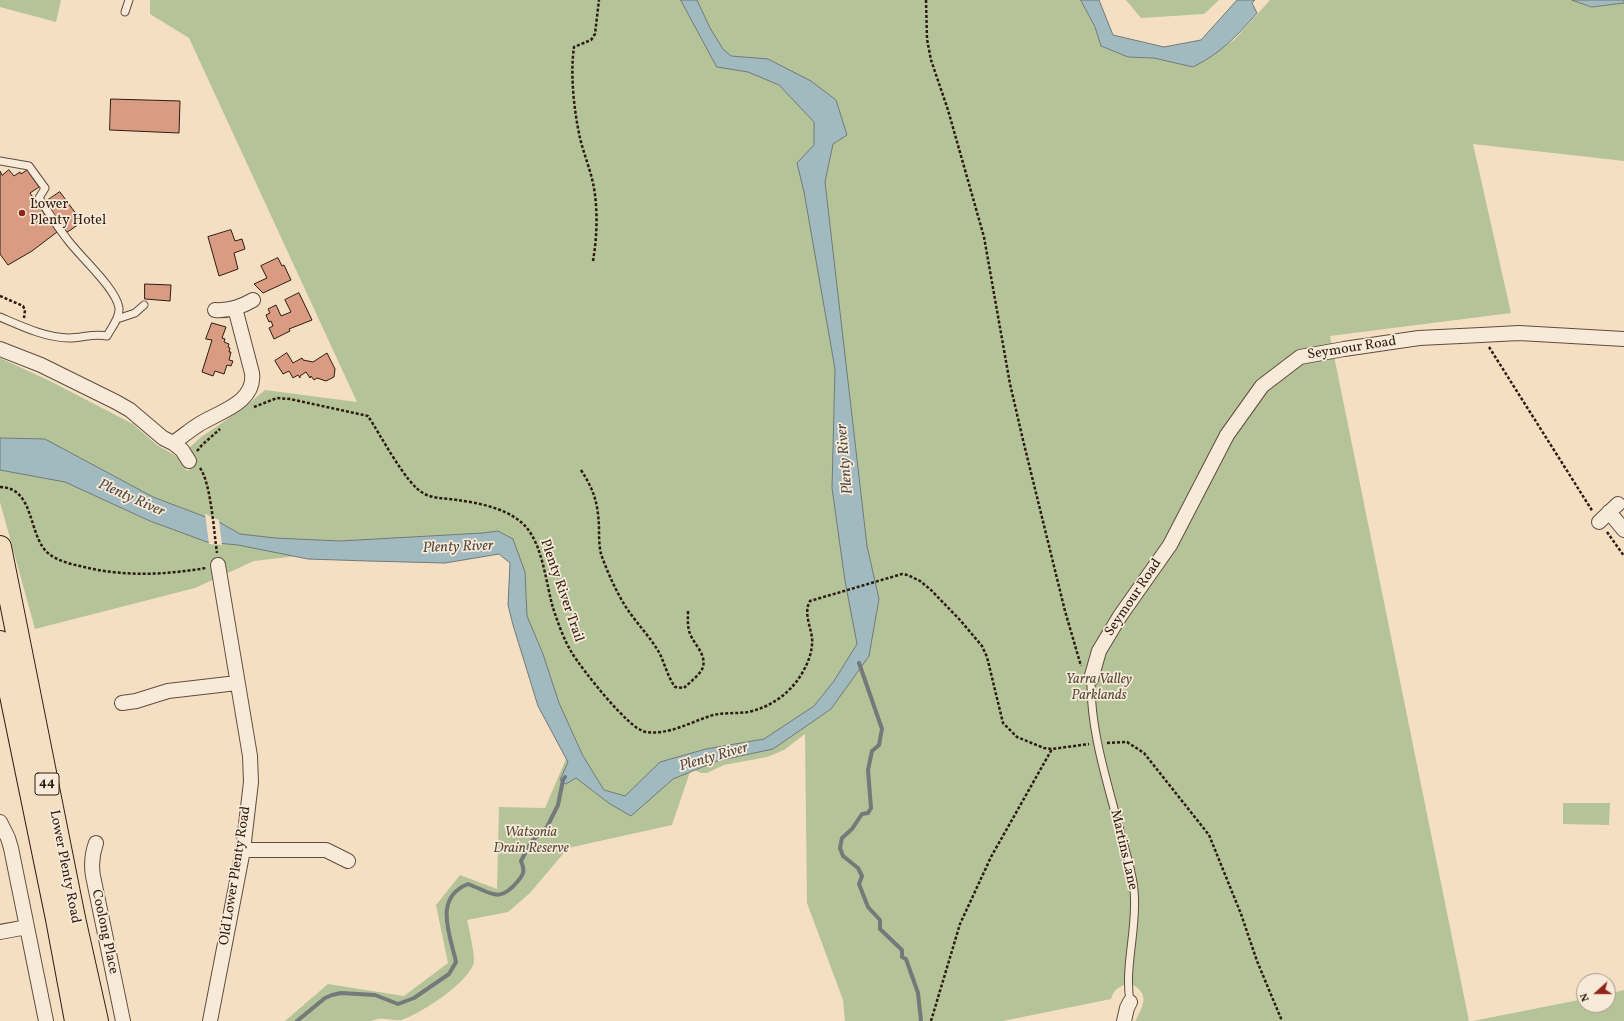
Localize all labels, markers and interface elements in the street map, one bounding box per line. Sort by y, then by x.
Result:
place label: Lower Plenty Hotel [30,197,106,230]
marker: Lower Plenty Hotel [17,208,27,218]
street label: Seymour Road [1306,334,1398,364]
water label: Plenty River [834,423,858,495]
water label: Plenty River [95,476,167,522]
street label: Plenty River Trail [536,537,586,645]
water label: Plenty River [422,538,494,558]
street label: Seymour Road [1102,556,1166,640]
park label: Yarra Valley Parklands [1066,672,1132,704]
water label: Plenty River [677,740,751,776]
road number: 44 [35,773,59,795]
street label: Old Lower Plenty Road [217,805,255,947]
street label: Martins Lane [1106,808,1140,892]
street label: Lower Plenty Road [45,809,83,925]
park label: Watsonia Drain Reserve [493,825,569,858]
street label: Coolong Place [87,888,121,976]
north arrow [1576,973,1616,1013]
text: N [1577,991,1594,1004]

